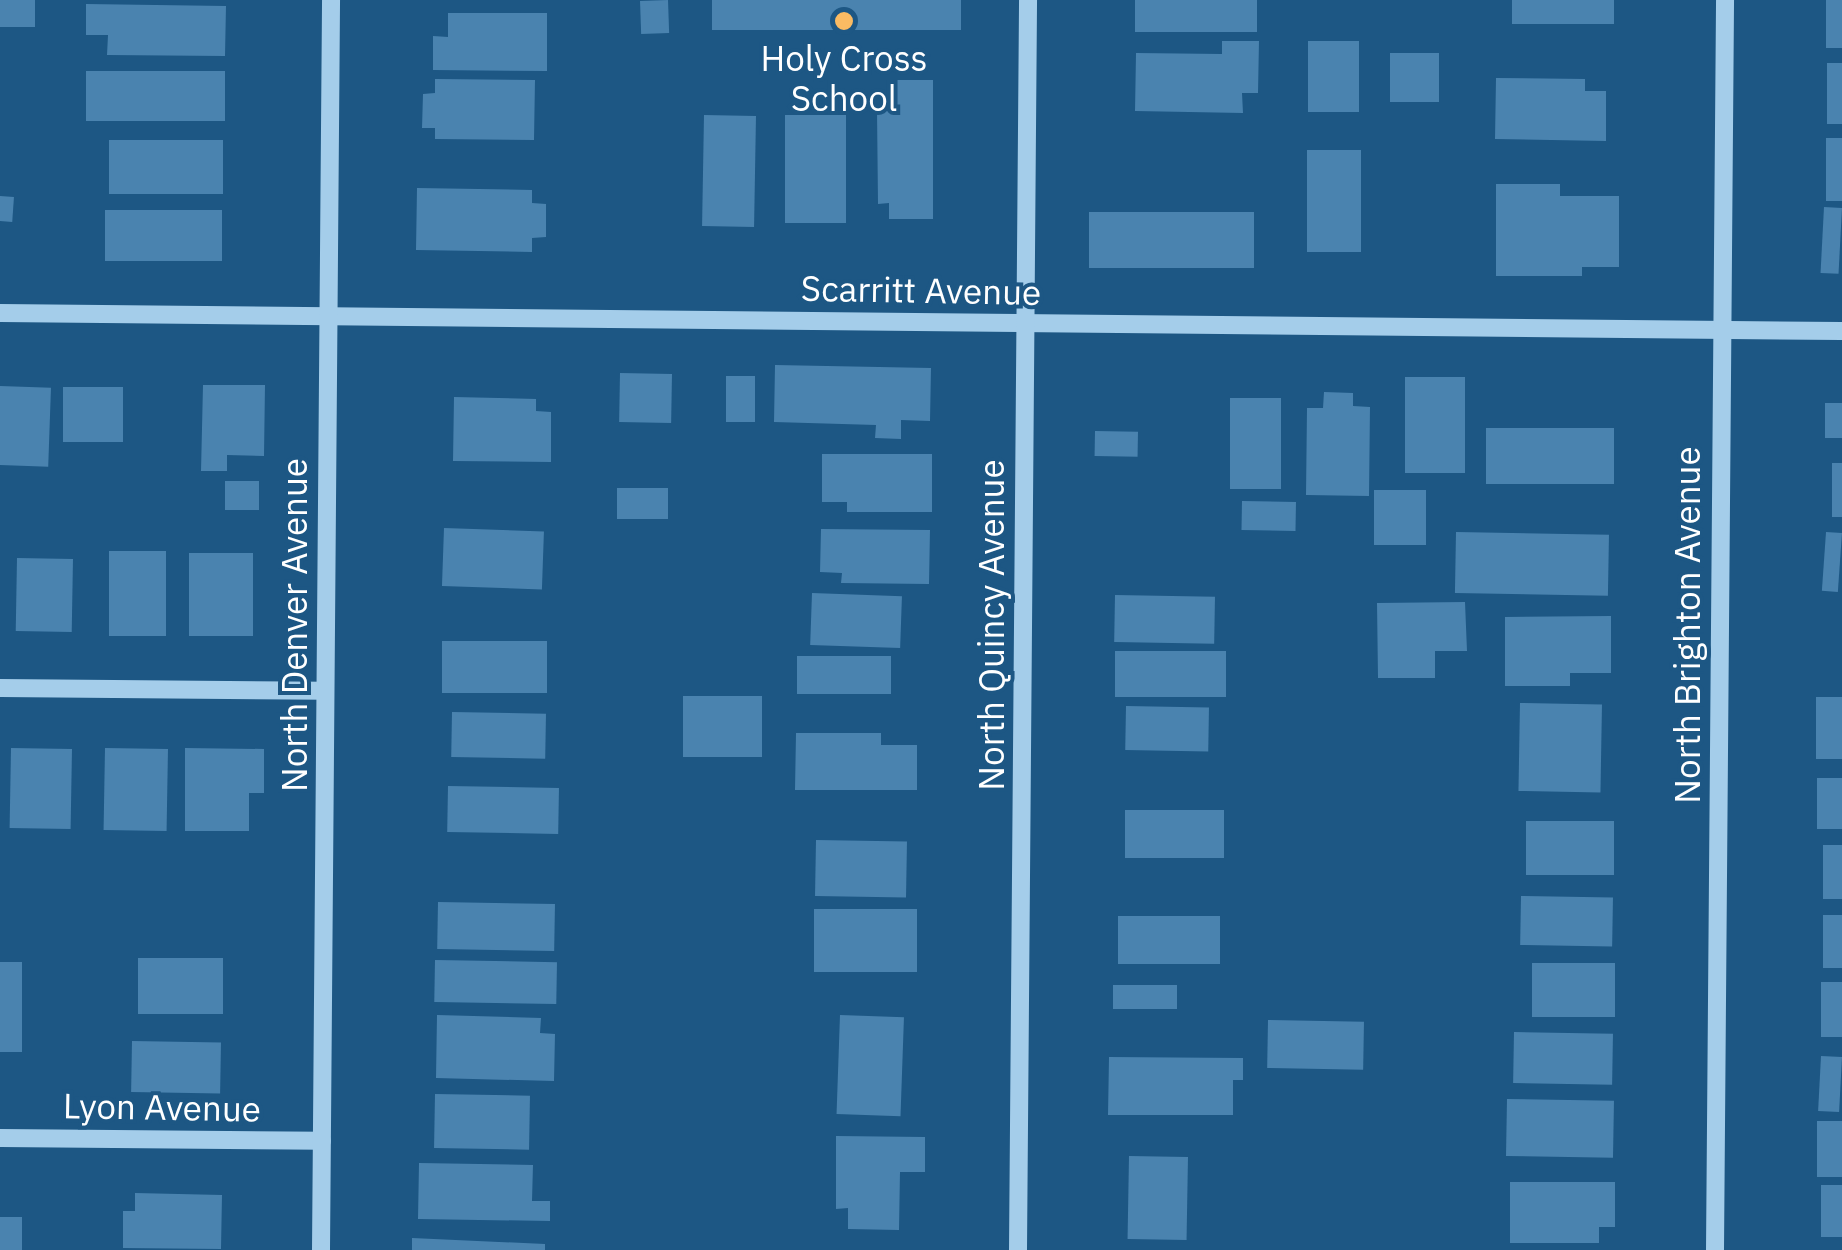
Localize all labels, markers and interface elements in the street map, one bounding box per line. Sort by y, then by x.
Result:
marker: Holy Cross School [833,10,855,32]
place label: Holy Cross School [760,37,928,119]
street label: Scarritt Avenue [800,267,1042,313]
street label: North Brighton Avenue [1666,446,1708,804]
street label: North Denver Avenue [273,458,315,792]
street label: North Quincy Avenue [970,459,1012,791]
street label: Lyon Avenue [63,1084,261,1130]

